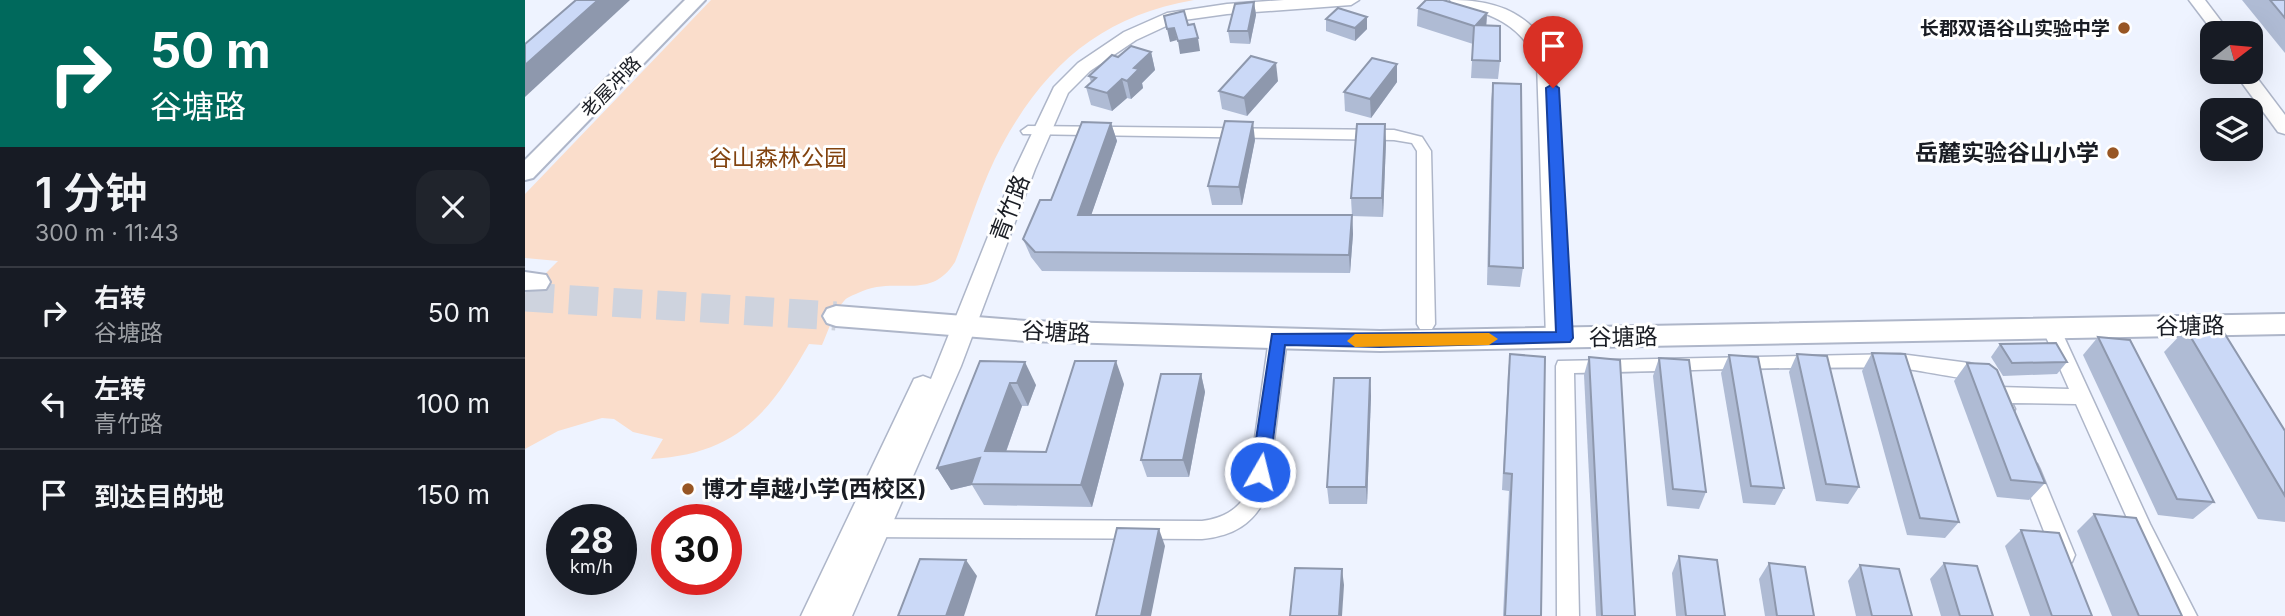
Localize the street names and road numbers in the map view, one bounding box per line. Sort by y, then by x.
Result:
street label: 老屋冲路 [576,52,646,122]
street label: 青竹路 [985,171,1035,245]
street label: 谷塘路 [2155,311,2225,341]
street label: 谷塘路 [1021,316,1091,348]
street label: 谷塘路 [1588,322,1658,352]

